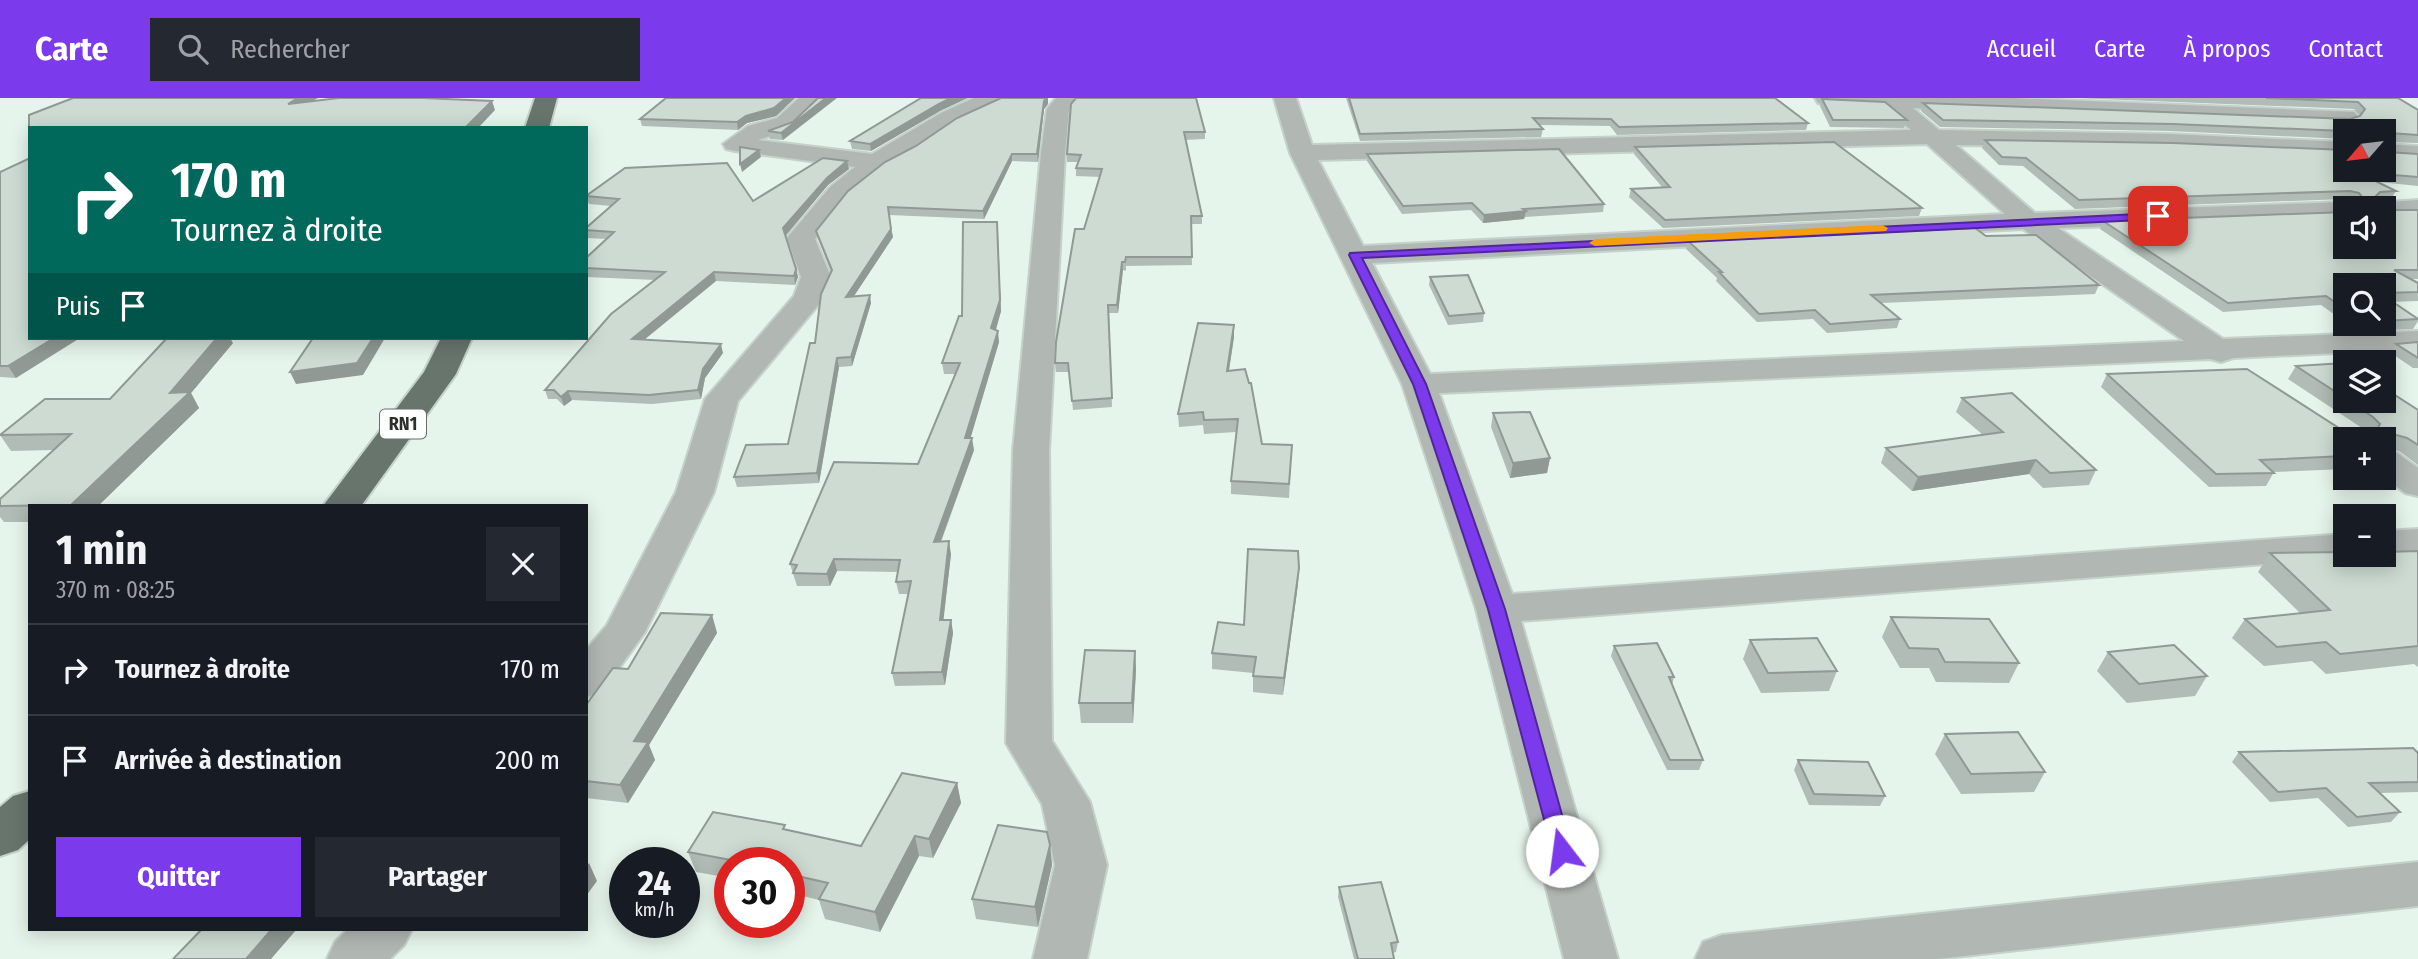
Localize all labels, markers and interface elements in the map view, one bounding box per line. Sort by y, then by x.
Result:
search box [150,18,640,81]
text: Carte [35,29,108,69]
icon: search [174,30,212,68]
text: Rechercher [230,34,350,65]
text: Accueil [1987,35,2056,63]
text: Carte [2094,35,2145,63]
text: À propos [2183,35,2270,63]
text: Contact [2308,35,2383,63]
north arrow [2333,119,2396,182]
map controls [2333,119,2396,567]
text: 170 m [171,151,287,210]
icon: right [56,154,147,245]
pin [2128,186,2188,246]
button: sound [2333,196,2396,259]
icon: arrive [2139,197,2177,235]
text: Tournez à droite [171,211,383,249]
button: search [2333,273,2396,336]
icon: arrive [114,287,152,325]
text: Puis [56,291,100,322]
button: layers [2333,350,2396,413]
road number: RN1 [380,410,426,438]
button: + [2333,427,2396,490]
button: − [2333,504,2396,567]
text: 1 min [56,525,147,575]
button: close [486,527,560,601]
text: 370 m · 08:25 [56,576,175,604]
icon: right [56,651,94,689]
text: Tournez à droite [115,654,290,685]
text: 170 m [500,654,560,685]
icon: arrive [56,742,94,780]
text: Arrivée à destination [115,745,342,776]
text: 200 m [495,745,560,776]
position arrow [1525,814,1599,888]
button: Quitter [56,837,301,917]
button: Partager [315,837,560,917]
speed limit sign: 30 [714,847,805,938]
text: 24 [638,862,671,904]
text: km/h [634,899,675,921]

